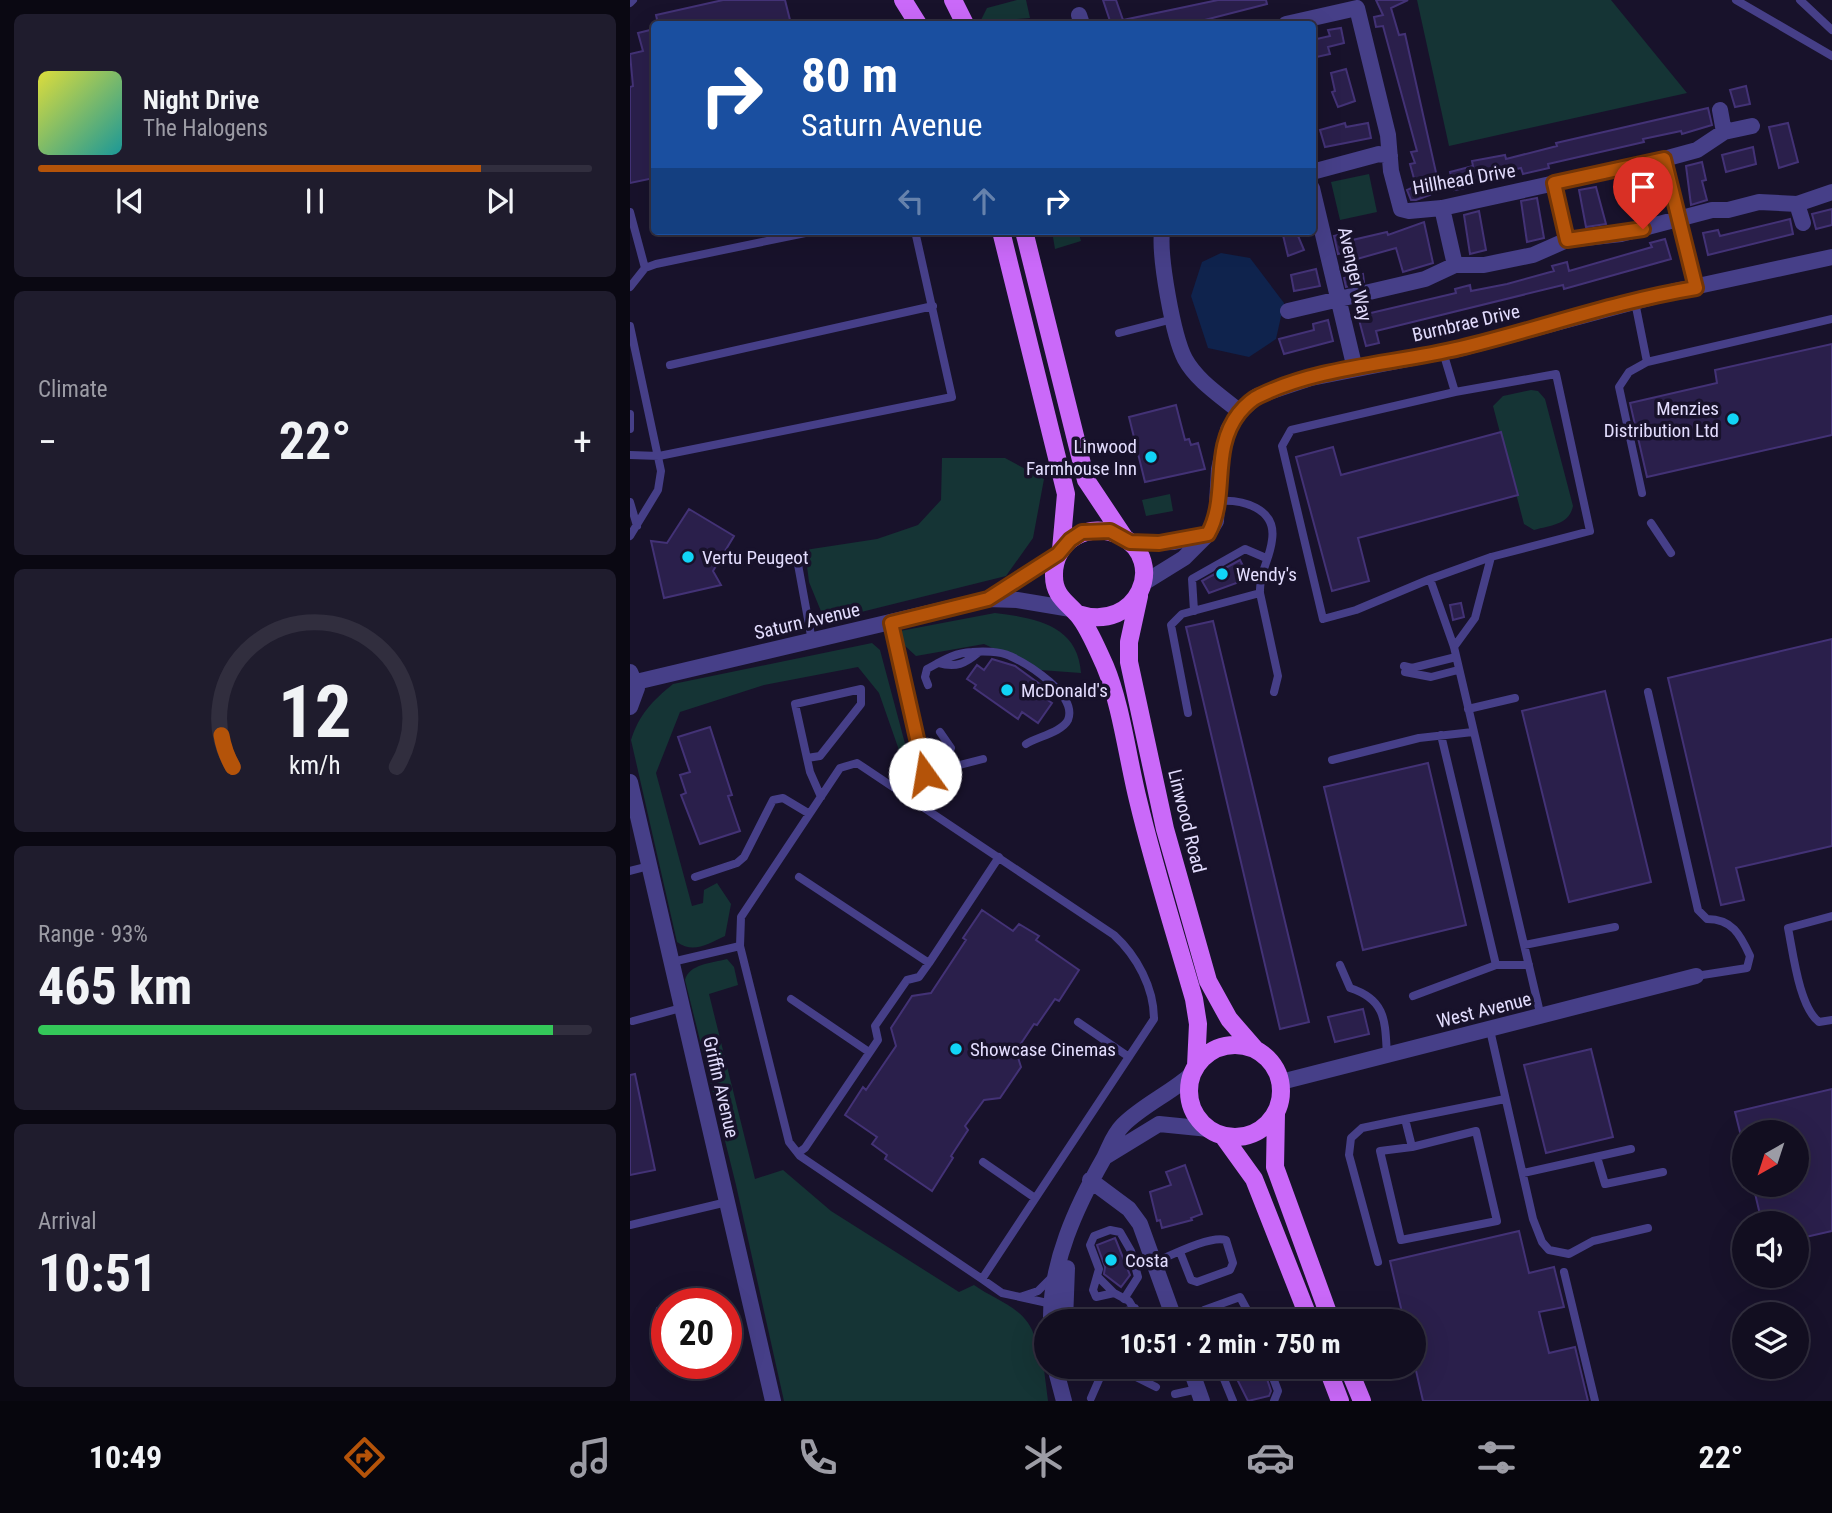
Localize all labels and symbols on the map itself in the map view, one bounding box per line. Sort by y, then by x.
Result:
pin [1613,157,1673,229]
street label: Hillhead Drive [1411,159,1517,199]
street label: Avenger Way [1333,225,1377,323]
street label: Burnbrae Drive [1410,299,1522,347]
place label: Menzies Distribution Ltd [1604,397,1719,442]
marker: Menzies Distribution Ltd [1725,411,1741,427]
place label: Linwood Farmhouse Inn [1026,435,1137,480]
marker: Linwood Farmhouse Inn [1143,449,1159,465]
place label: Vertu Peugeot [702,546,809,569]
marker: Vertu Peugeot [680,549,696,565]
place label: Wendy's [1236,563,1297,586]
marker: Wendy's [1214,566,1230,582]
street label: Saturn Avenue [752,598,862,644]
place label: McDonald's [1021,679,1108,702]
marker: McDonald's [999,682,1015,698]
position arrow [888,737,962,811]
street label: Linwood Road [1163,767,1211,875]
street label: West Avenue [1434,987,1534,1033]
street label: Griffin Avenue [698,1034,744,1140]
place label: Showcase Cinemas [970,1038,1116,1061]
marker: Showcase Cinemas [948,1041,964,1057]
north arrow [1732,1120,1810,1197]
place label: Costa [1125,1249,1169,1272]
marker: Costa [1103,1252,1119,1268]
speed limit sign: 20 [651,1288,742,1379]

